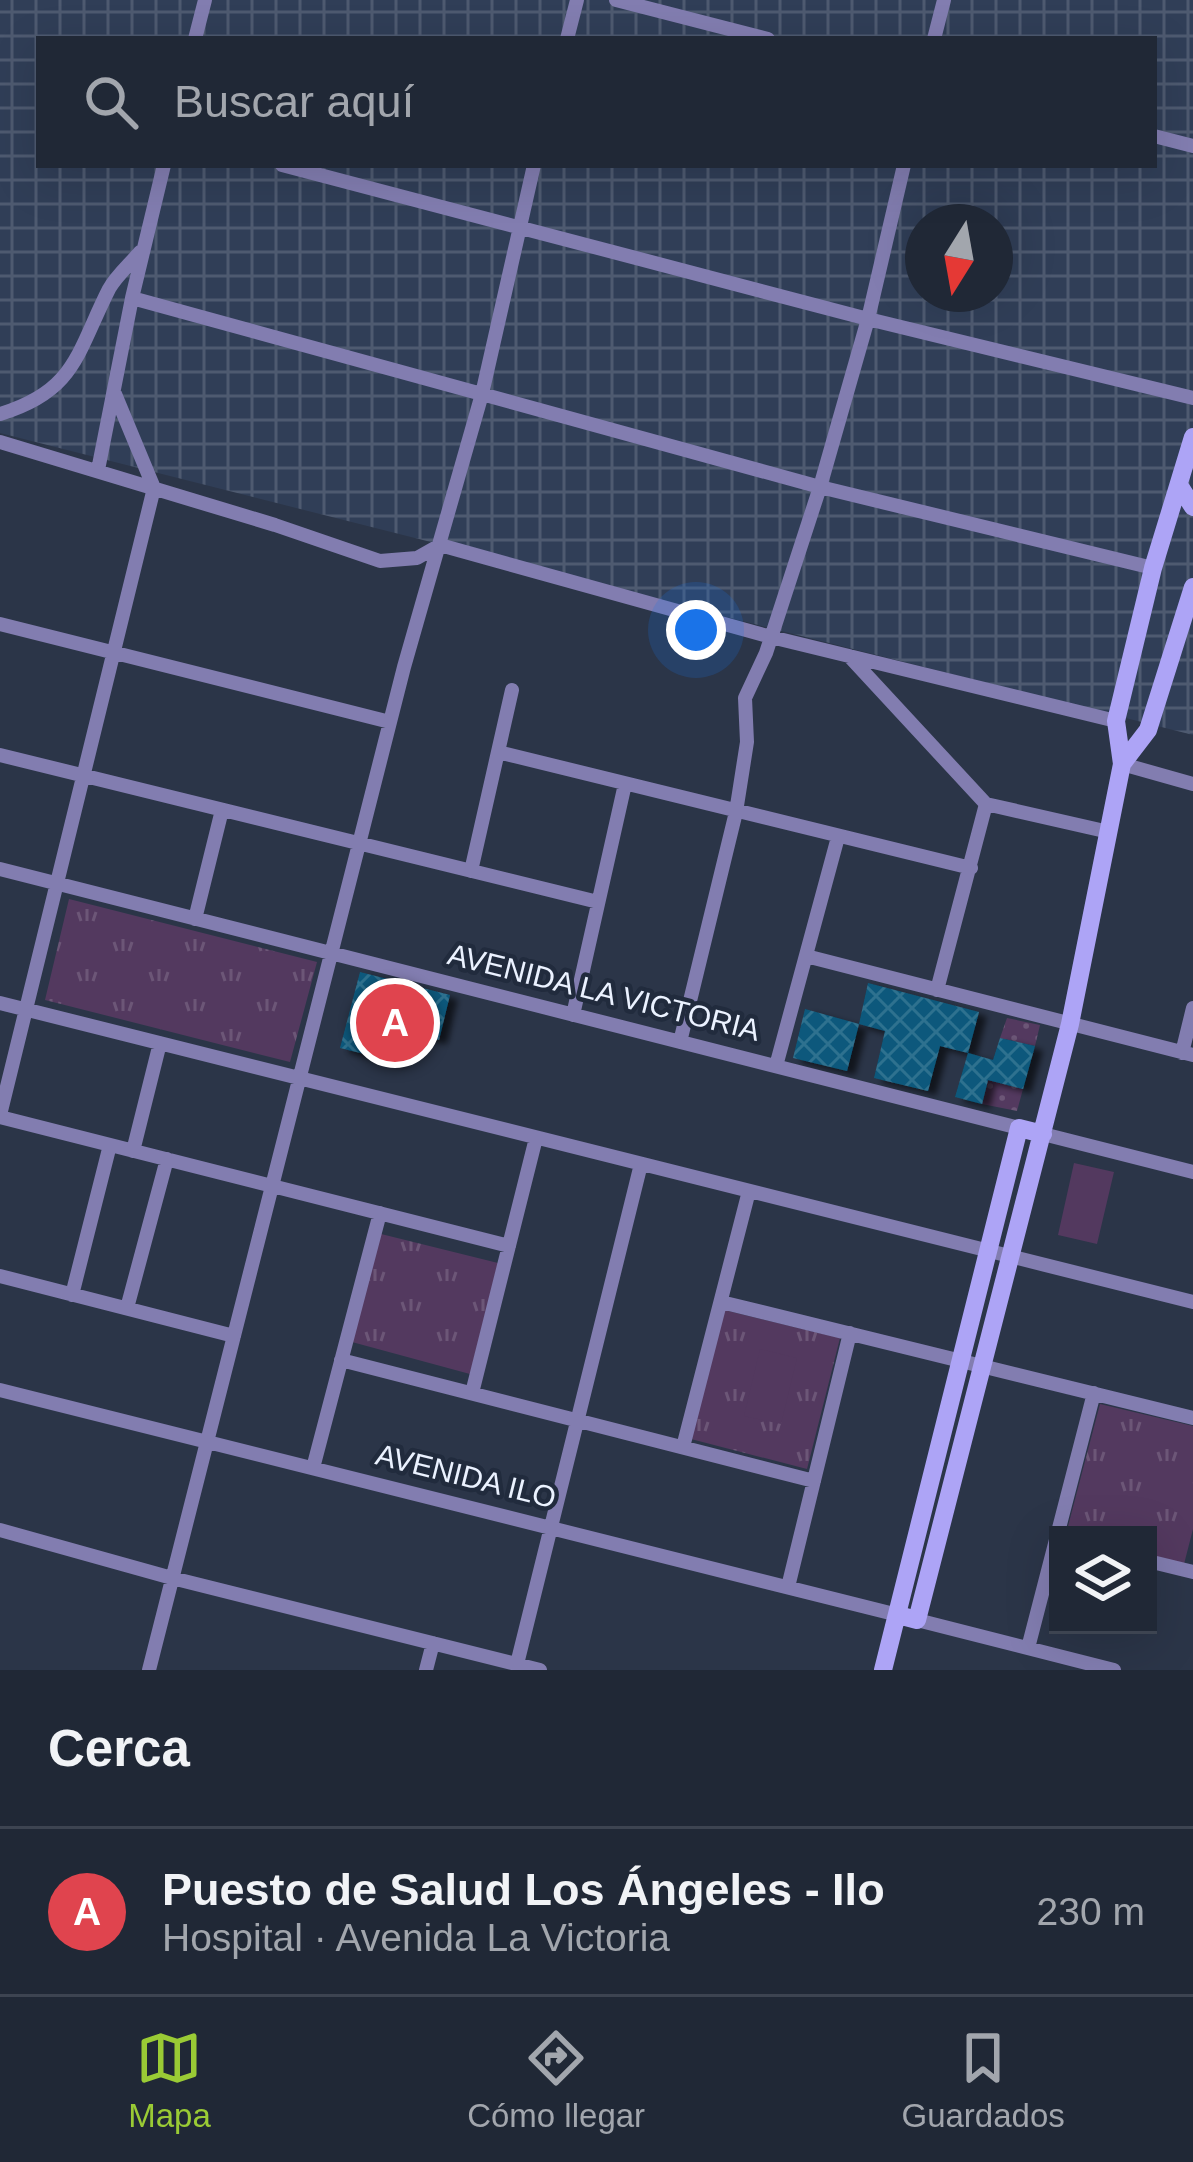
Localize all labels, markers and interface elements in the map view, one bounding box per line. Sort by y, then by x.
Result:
search box [36,36,1157,168]
icon: search [78,69,144,135]
text: Buscar aquí [174,76,414,127]
north arrow [905,204,1013,312]
your location [666,600,726,660]
street label: AVENIDA LA VICTORIA [444,937,764,1047]
pin: A [356,978,434,1068]
street label: AVENIDA ILO [372,1438,560,1514]
map controls [1049,1526,1157,1634]
button: layers [1049,1526,1157,1634]
text: Cerca [48,1720,190,1777]
text: Puesto de Salud Los Ángeles - Ilo [162,1864,885,1915]
text: A [73,1890,101,1933]
text: 230 m [1037,1890,1145,1933]
text: Hospital · Avenida La Victoria [162,1916,670,1959]
tab: Mapa [128,2025,211,2135]
tab: Cómo llegar [467,2025,645,2135]
tab: Guardados [902,2025,1065,2135]

